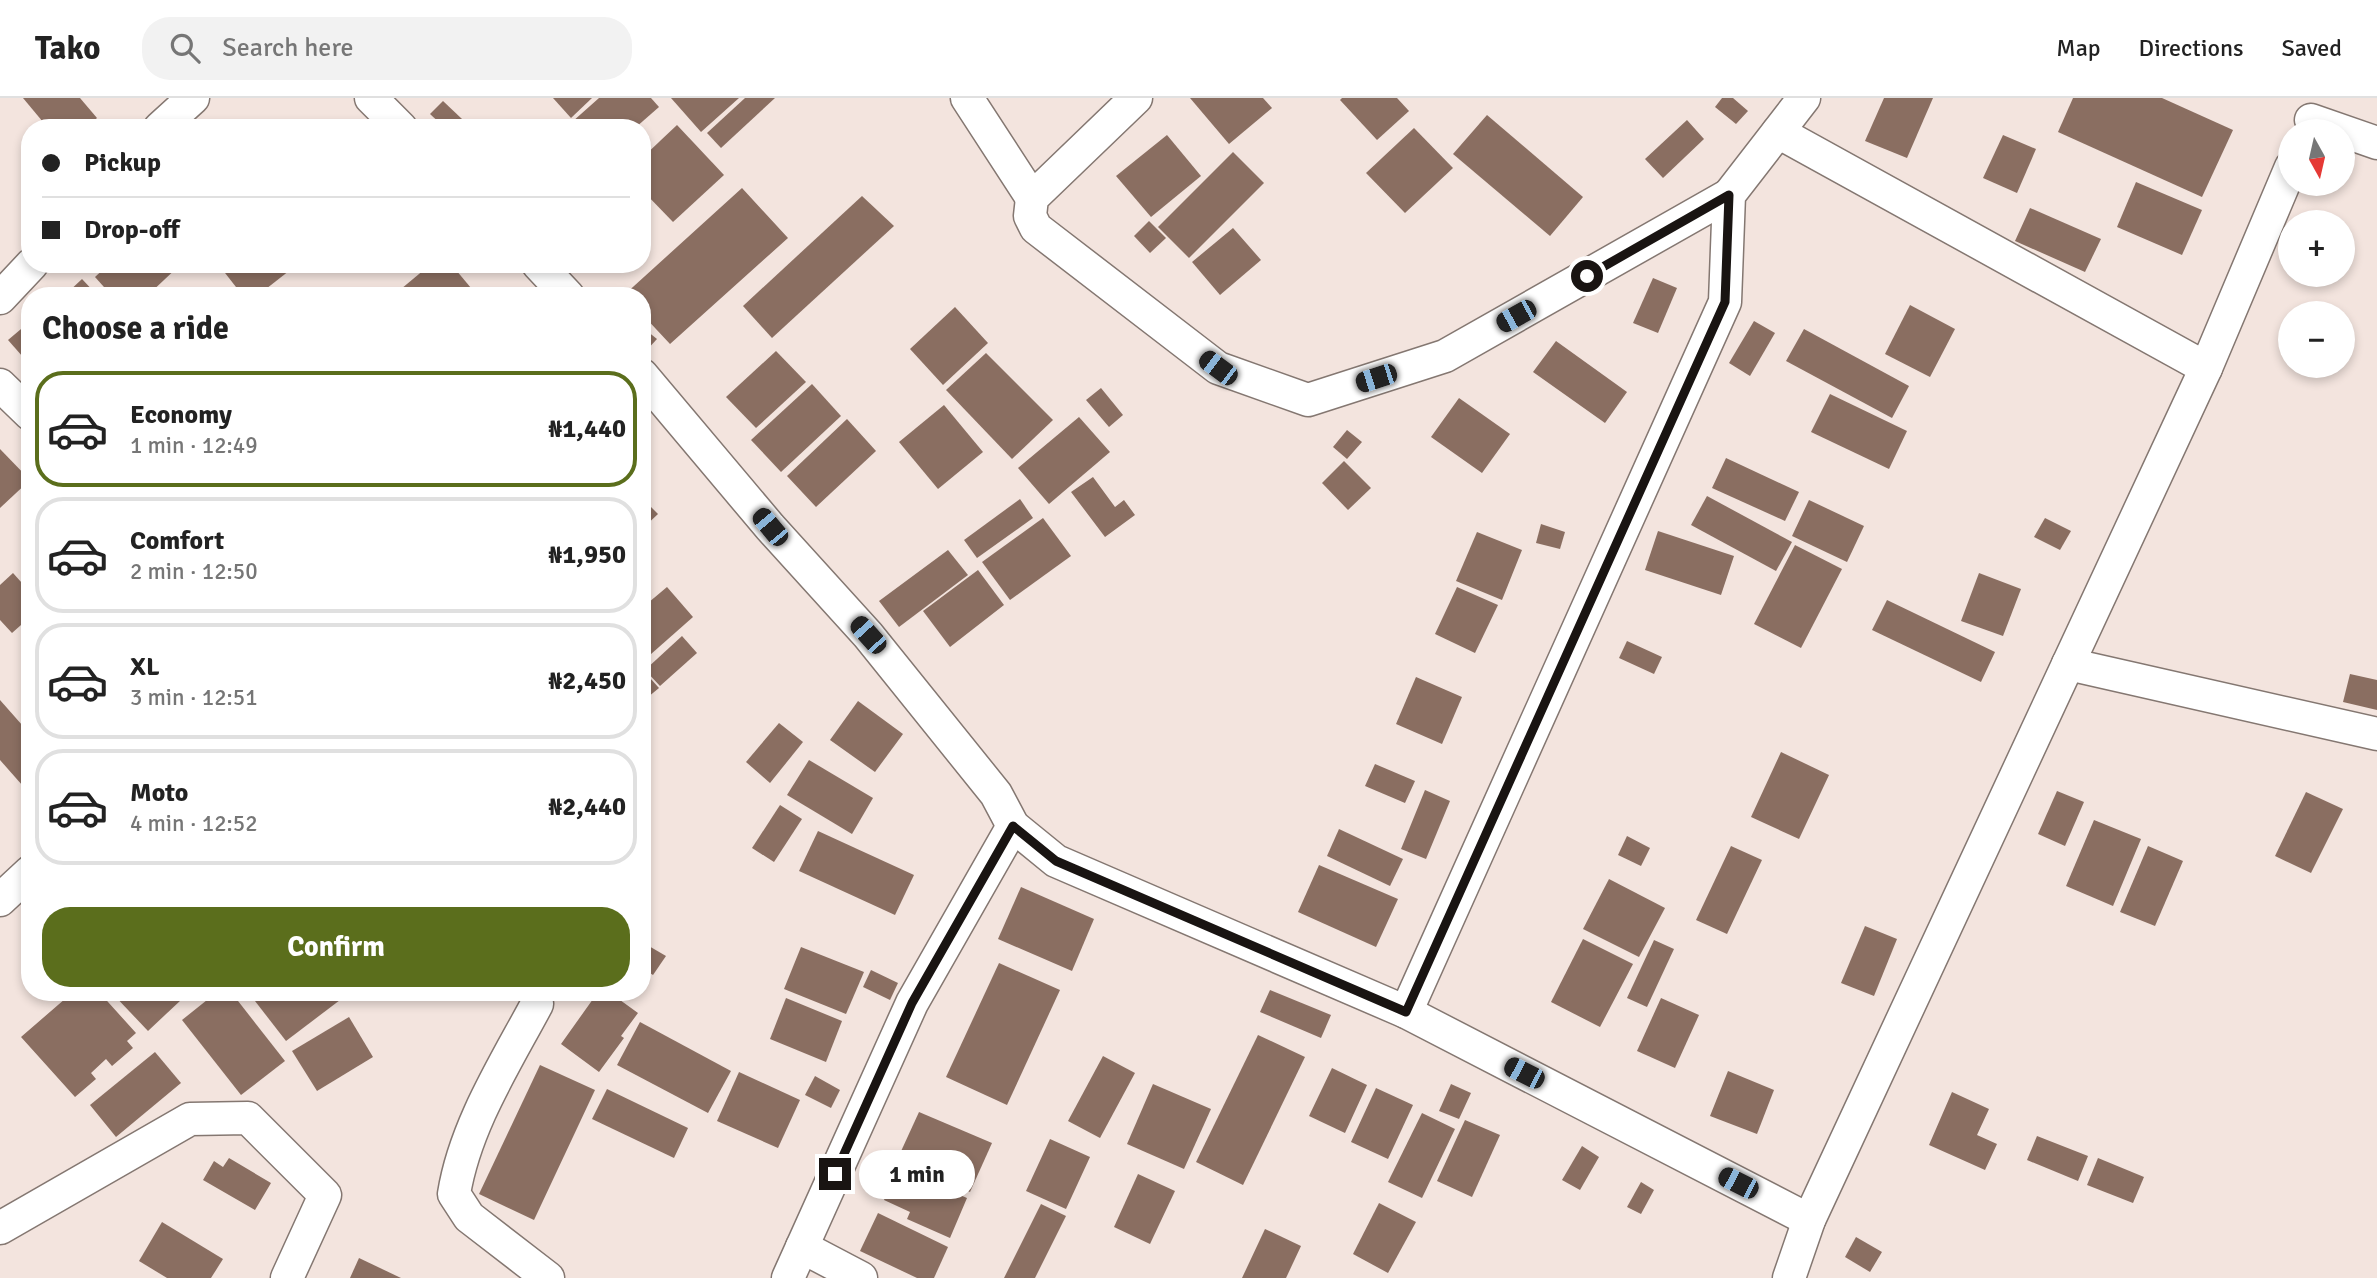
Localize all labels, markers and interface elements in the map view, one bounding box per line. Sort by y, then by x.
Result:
search box [142,17,632,80]
text: Tako [35,28,100,69]
icon: search [166,29,204,67]
text: Search here [222,32,353,64]
text: Map [2056,33,2101,63]
text: Directions [2139,33,2244,63]
text: Saved [2282,33,2342,63]
north arrow [2278,119,2356,196]
map controls [2278,119,2355,378]
text: Pickup [84,147,161,179]
button: + [2278,210,2355,287]
text: Drop-off [84,214,180,246]
route start [1571,260,1603,292]
car [1493,297,1540,335]
button: − [2278,301,2355,378]
text: Choose a ride [42,309,229,348]
car [1195,347,1242,389]
car [1353,362,1400,394]
icon: car [46,398,109,461]
text: Economy [130,399,232,431]
text: ₦1,440 [548,413,626,445]
text: 1 min · 12:49 [130,431,258,460]
car [749,504,792,550]
icon: car [46,524,109,587]
text: Comfort [130,525,224,557]
text: ₦1,950 [548,539,626,571]
text: 2 min · 12:50 [130,557,258,586]
car [847,612,890,658]
icon: car [46,650,109,713]
text: XL [130,651,160,683]
text: ₦2,450 [548,665,626,697]
text: 3 min · 12:51 [130,683,258,712]
icon: car [46,776,109,839]
text: Moto [130,777,188,809]
text: ₦2,440 [548,791,626,823]
text: 4 min · 12:52 [130,809,258,838]
button: Confirm [42,907,630,987]
car [1501,1054,1548,1092]
callout: 1 min [860,1150,975,1198]
route end [819,1158,851,1190]
text: 1 min [889,1160,945,1189]
car [1715,1164,1762,1202]

